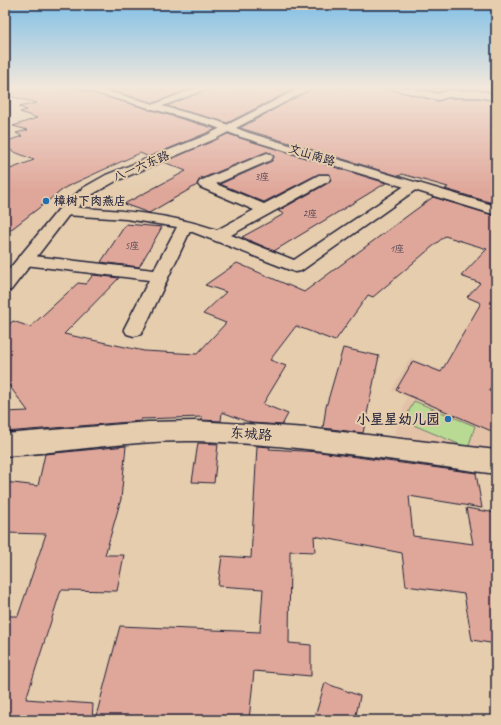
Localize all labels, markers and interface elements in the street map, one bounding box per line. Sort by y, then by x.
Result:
street label: 文山南路 [287,140,337,170]
street label: 八一六东路 [110,147,172,185]
house number: 3座 [255,170,269,183]
place label: 樟树下肉燕店 [54,193,126,209]
marker: 樟树下肉燕店 [41,196,51,206]
house number: 2座 [303,207,317,220]
house number: 5座 [125,239,139,252]
house number: 1座 [390,242,404,255]
place label: 小星星幼儿园 [356,411,440,428]
marker: 小星星幼儿园 [443,414,453,424]
street label: 东城路 [229,424,273,444]

